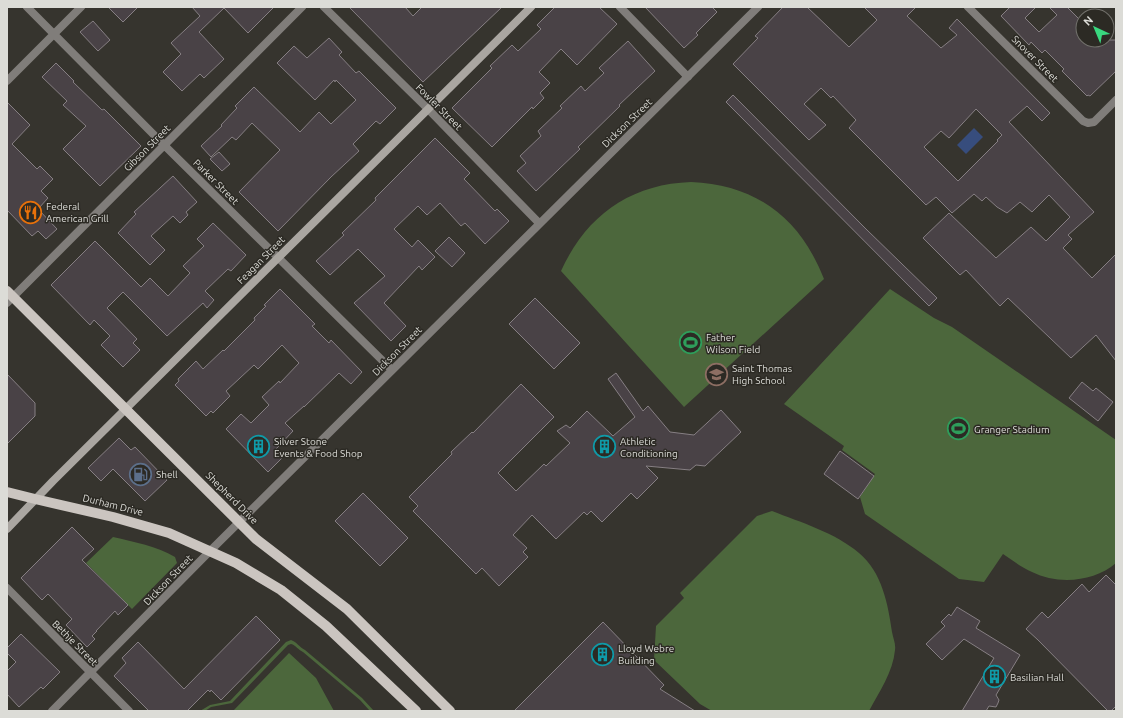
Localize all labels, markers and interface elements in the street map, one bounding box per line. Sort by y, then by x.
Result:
north arrow [1075,8,1115,48]
text: N [1081,14,1095,28]
street label: Snover Street [1009,33,1061,85]
street label: Fowler Street [414,82,464,132]
street label: Dickson Street [600,96,654,150]
street label: Gibson Street [122,122,173,173]
street label: Parker Street [191,157,241,207]
restaurant icon: Federal American Grill [17,199,43,225]
place label: Federal American Grill [46,201,109,224]
street label: Feagan Street [235,234,287,286]
street label: Dickson Street [370,324,424,378]
sports icon: Father Wilson Field [677,330,703,356]
place label: Father Wilson Field [706,332,761,355]
school or university icon: Saint Thomas High School [703,361,729,387]
place label: Saint Thomas High School [732,363,792,386]
sports icon: Granger Stadium [946,416,972,442]
place label: Granger Stadium [974,424,1050,435]
building icon: Silver Stone Events & Food Shop [246,434,272,460]
building icon: Athletic Conditioning [591,434,617,460]
place label: Silver Stone Events & Food Shop [274,436,363,459]
place label: Athletic Conditioning [620,436,678,459]
fuel station icon: Shell [127,461,153,487]
place label: Shell [156,469,178,480]
street label: Shepherd Drive [204,470,260,526]
street label: Durham Drive [82,492,144,518]
street label: Dickson Street [141,553,195,607]
street label: Bethje Street [50,618,100,668]
building icon: Lloyd Webre Building [589,641,615,667]
place label: Lloyd Webre Building [618,643,674,666]
building icon: Basilian Hall [982,664,1008,690]
place label: Basilian Hall [1010,672,1064,683]

